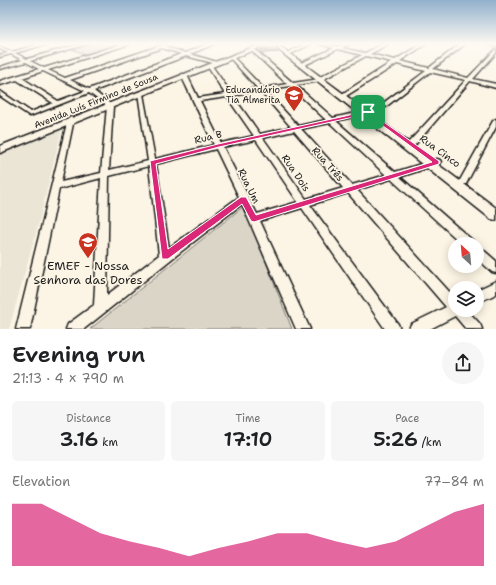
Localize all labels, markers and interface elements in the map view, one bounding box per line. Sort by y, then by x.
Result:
street label: Avenida Luís Firmino de Sousa [32,70,160,131]
place label: Educandário Tia Almerita [226,84,280,106]
school or university icon: Educandário Tia Almerita [283,84,305,112]
pin [351,95,385,129]
icon: arrive [357,101,379,123]
street label: Rua B [193,127,223,147]
street label: Rua Cinco [417,132,463,170]
street label: Rua Três [309,144,347,184]
street label: Rua Dois [279,152,313,194]
street label: Rua Um [235,166,263,206]
school or university icon: EMEF - Nossa Senhora das Dores [77,231,99,259]
north arrow [448,237,484,273]
map controls [448,237,484,317]
place label: EMEF - Nossa Senhora das Dores [34,258,143,288]
button: layers [448,281,484,317]
text: Evening run [12,340,145,369]
button: share [442,342,484,384]
text: 21:13 · 4 × 790 m [12,370,124,387]
text: Distance [66,411,111,426]
text: Time [235,411,261,426]
text: Pace [395,411,419,426]
text: 3.16 [59,426,99,452]
text: 17:10 [224,426,272,452]
text: 5:26 [373,426,418,452]
text: km [99,435,118,450]
text: /km [418,435,441,450]
text: Elevation [12,473,70,490]
text: 77–84 m [424,473,484,490]

